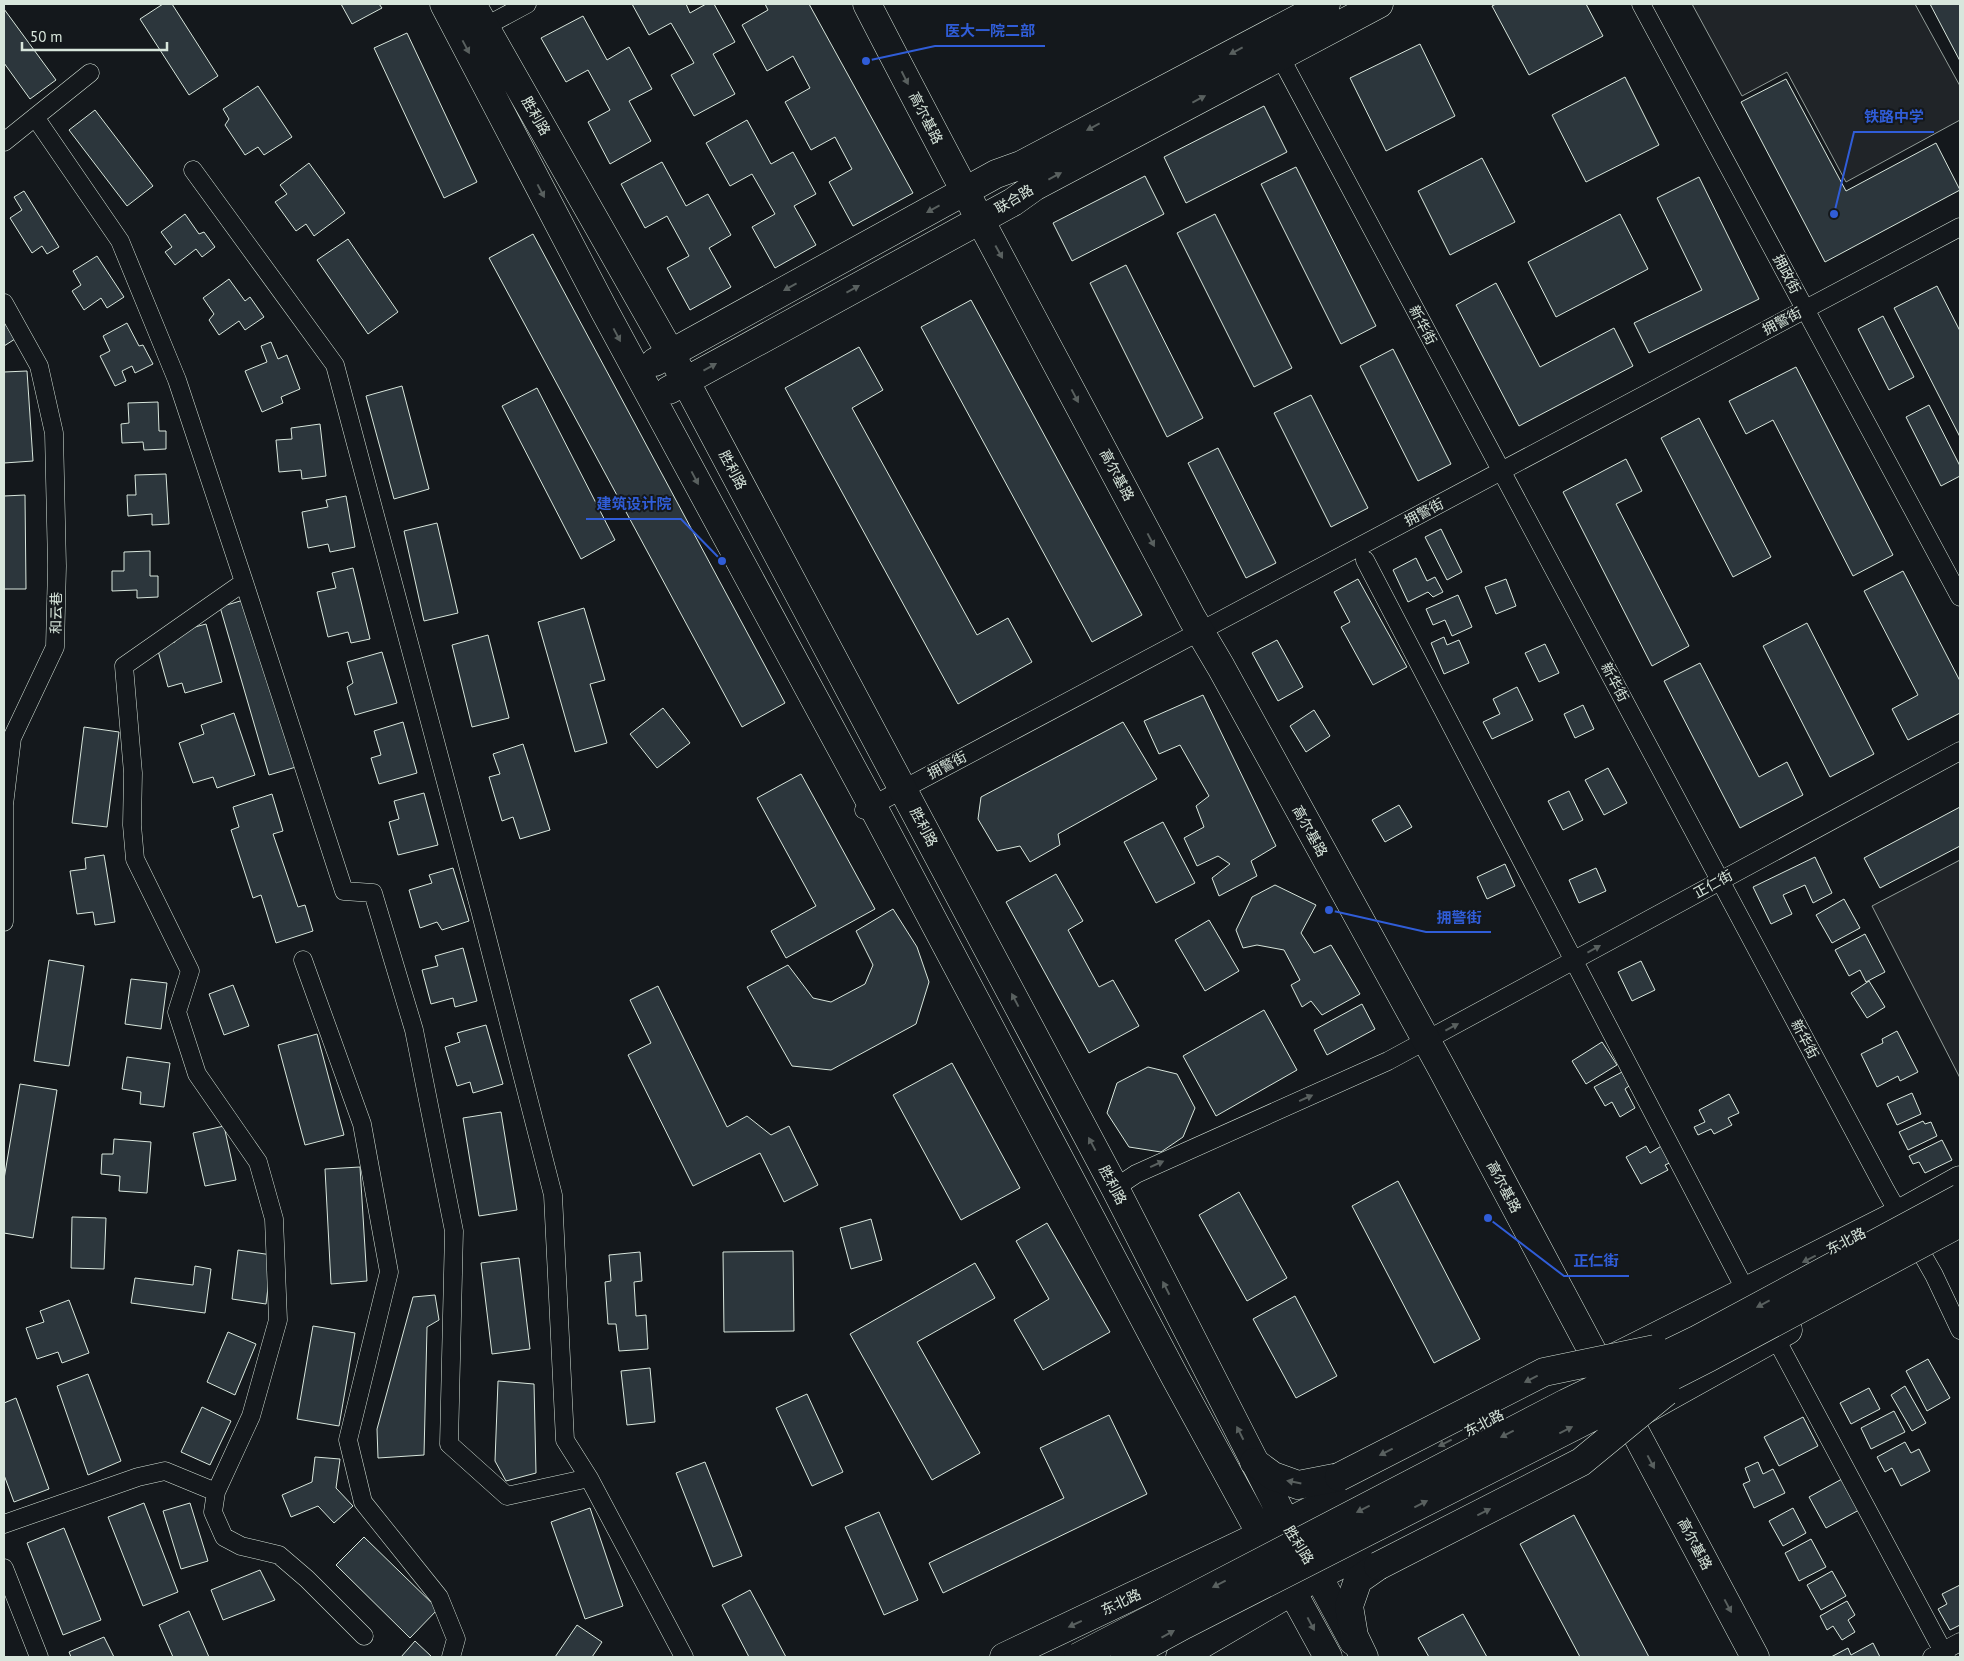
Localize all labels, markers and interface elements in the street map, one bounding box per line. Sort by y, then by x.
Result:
callout: 医大一院二部 [935,16,1045,46]
scale bar [22,20,168,52]
text: 医大一院二部 [945,21,1035,40]
text: 50 m [30,27,63,46]
one-way arrow [462,40,470,54]
one-way arrow [1229,47,1244,55]
one-way arrow [901,71,909,86]
street label: 高尔基路 [905,89,947,147]
street label: 胜利路 [518,93,554,139]
one-way arrow [1191,95,1206,103]
callout: 铁路中学 [1854,102,1934,132]
text: 铁路中学 [1864,107,1924,126]
one-way arrow [1086,123,1100,132]
one-way arrow [1048,171,1062,180]
street label: 联合路 [991,180,1037,218]
one-way arrow [537,184,546,198]
one-way arrow [926,205,940,213]
one-way arrow [994,246,1003,259]
street label: 拥政街 [1769,251,1805,297]
one-way arrow [784,283,797,292]
one-way arrow [846,285,859,294]
street label: 新华街 [1405,302,1441,348]
street label: 拥警街 [1759,303,1805,339]
one-way arrow [613,328,621,342]
one-way arrow [703,363,717,372]
one-way arrow [1071,389,1079,403]
street label: 高尔基路 [1096,446,1138,504]
street label: 胜利路 [715,447,751,493]
one-way arrow [690,471,699,484]
callout: 建筑设计院 [586,489,681,519]
text: 建筑设计院 [596,494,672,513]
street label: 拥警街 [1401,494,1447,530]
one-way arrow [1146,533,1155,546]
street label: 和云巷 [47,592,65,634]
street label: 新华街 [1597,659,1633,705]
street label: 拥警街 [924,747,970,783]
street label: 高尔基路 [1289,802,1331,860]
street label: 胜利路 [906,804,942,850]
street label: 正仁街 [1690,866,1736,902]
callout: 拥警街 [1426,902,1491,932]
text: 拥警街 [1436,908,1482,927]
one-way arrow [1587,945,1602,953]
one-way arrow [1011,994,1020,1007]
street label: 新华街 [1787,1016,1823,1062]
one-way arrow [1445,1023,1459,1031]
one-way arrow [1299,1093,1313,1101]
one-way arrow [1087,1137,1096,1151]
street label: 高尔基路 [1483,1158,1525,1216]
one-way arrow [1150,1160,1164,1168]
street label: 胜利路 [1095,1162,1131,1208]
street label: 东北路 [1823,1223,1869,1259]
callout: 正仁街 [1564,1246,1629,1276]
text: 正仁街 [1573,1251,1619,1270]
one-way arrow [1802,1255,1816,1263]
one-way arrow [1162,1281,1170,1295]
one-way arrow [1756,1300,1770,1308]
one-way arrow [1524,1375,1539,1383]
street label: 东北路 [1461,1405,1507,1441]
one-way arrow [1236,1426,1244,1440]
one-way arrow [1559,1426,1573,1434]
one-way arrow [1500,1430,1514,1438]
one-way arrow [1438,1439,1452,1447]
one-way arrow [1379,1448,1394,1456]
one-way arrow [1647,1455,1655,1469]
one-way arrow [1286,1478,1302,1486]
one-way arrow [1414,1500,1428,1508]
one-way arrow [1356,1505,1370,1513]
one-way arrow [1476,1508,1491,1516]
street label: 高尔基路 [1674,1515,1716,1573]
street label: 胜利路 [1280,1522,1318,1568]
one-way arrow [1211,1580,1226,1588]
street label: 东北路 [1098,1585,1144,1619]
one-way arrow [1723,1599,1732,1612]
one-way arrow [1307,1616,1315,1631]
one-way arrow [1068,1620,1082,1628]
one-way arrow [1160,1630,1175,1638]

